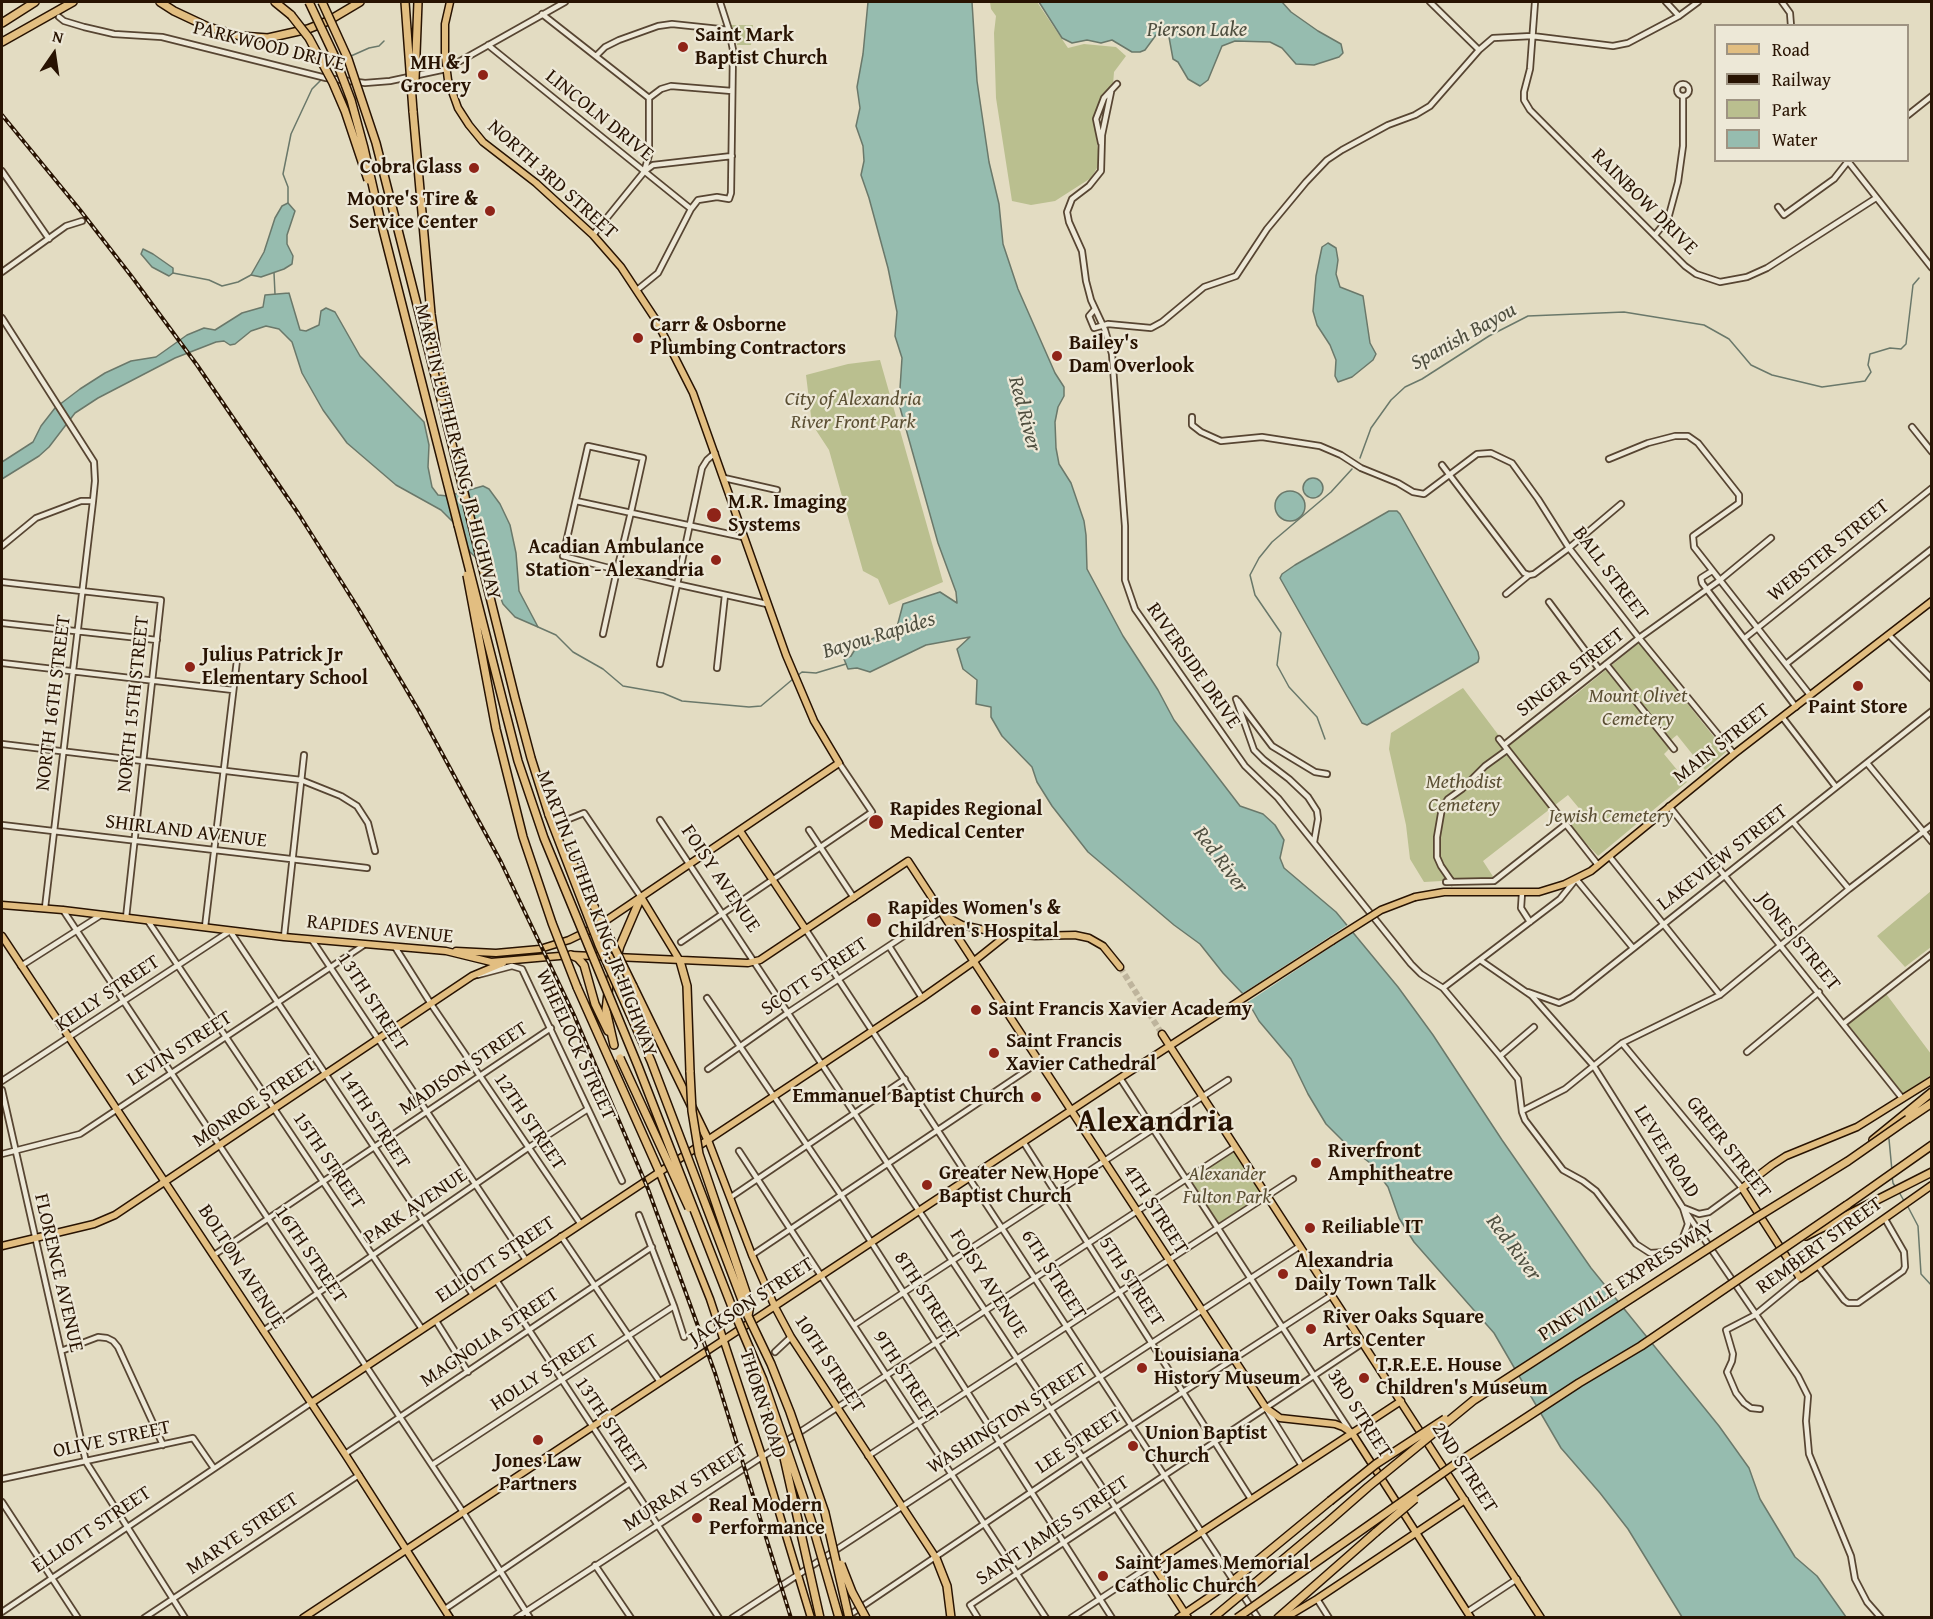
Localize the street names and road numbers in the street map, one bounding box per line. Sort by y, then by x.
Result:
street label: PARKWOOD DRIVE [191,17,347,77]
street label: LINCOLN DRIVE [540,65,658,167]
street label: NORTH 3RD STREET [482,115,622,245]
street label: RAINBOW DRIVE [1586,144,1702,260]
street label: MARTIN LUTHER KING, JR HIGHWAY [409,301,505,603]
street label: WEBSTER STREET [1763,495,1895,607]
street label: BALL STREET [1567,522,1653,626]
street label: RIVERSIDE DRIVE [1141,598,1245,734]
street label: NORTH 16TH STREET [31,614,77,792]
street label: NORTH 15TH STREET [113,615,155,793]
street label: SINGER STREET [1512,623,1630,723]
street label: MAIN STREET [1669,699,1775,789]
street label: MARTIN LUTHER KING, JR HIGHWAY [530,768,662,1060]
street label: LAKEVIEW STREET [1653,800,1793,916]
street label: SHIRLAND AVENUE [104,810,268,854]
street label: FOISY AVENUE [675,821,765,937]
street label: JONES STREET [1751,888,1845,996]
street label: RAPIDES AVENUE [306,910,454,950]
street label: SCOTT STREET [757,933,873,1021]
street label: 13TH STREET [331,948,413,1056]
street label: KELLY STREET [51,950,165,1038]
street label: WHEELOCK STREET [530,966,620,1124]
street label: LEVIN STREET [123,1006,237,1092]
street label: MADISON STREET [395,1017,533,1121]
street label: MONROE STREET [189,1053,321,1153]
street label: 14TH STREET [333,1066,415,1174]
street label: 12TH STREET [488,1069,570,1175]
street label: GREER STREET [1681,1092,1775,1204]
street label: LEVEE ROAD [1628,1101,1704,1203]
street label: 15TH STREET [287,1108,369,1214]
street label: 4TH STREET [1117,1161,1193,1259]
street label: PARK AVENUE [360,1164,472,1250]
street label: FLORENCE AVENUE [28,1191,88,1355]
street label: REMBERT STREET [1752,1192,1888,1300]
street label: BOLTON AVENUE [192,1201,290,1333]
street label: 16TH STREET [269,1202,351,1308]
street label: ELLIOTT STREET [432,1211,560,1309]
street label: PINEVILLE EXPRESSWAY [1534,1215,1720,1347]
street label: FOISY AVENUE [944,1225,1032,1343]
street label: 6TH STREET [1015,1226,1091,1324]
street label: 5TH STREET [1093,1233,1169,1331]
street label: 8TH STREET [888,1248,964,1346]
street label: JACKSON STREET [685,1253,819,1351]
street label: MAGNOLIA STREET [416,1283,564,1393]
street label: 10TH STREET [788,1310,870,1418]
street label: 9TH STREET [867,1327,943,1425]
street label: HOLLY STREET [487,1329,603,1417]
street label: THORN ROAD [733,1347,791,1461]
street label: WASHINGTON STREET [923,1358,1093,1480]
street label: 3RD STREET [1321,1365,1397,1463]
street label: 13TH STREET [569,1373,651,1479]
street label: LEE STREET [1032,1405,1126,1479]
street label: OLIVE STREET [51,1416,173,1464]
street label: 2ND STREET [1426,1418,1502,1518]
street label: MURRAY STREET [619,1439,753,1537]
street label: SAINT JAMES STREET [972,1471,1134,1591]
street label: ELLIOTT STREET [28,1481,156,1579]
street label: MARYE STREET [182,1488,304,1580]

